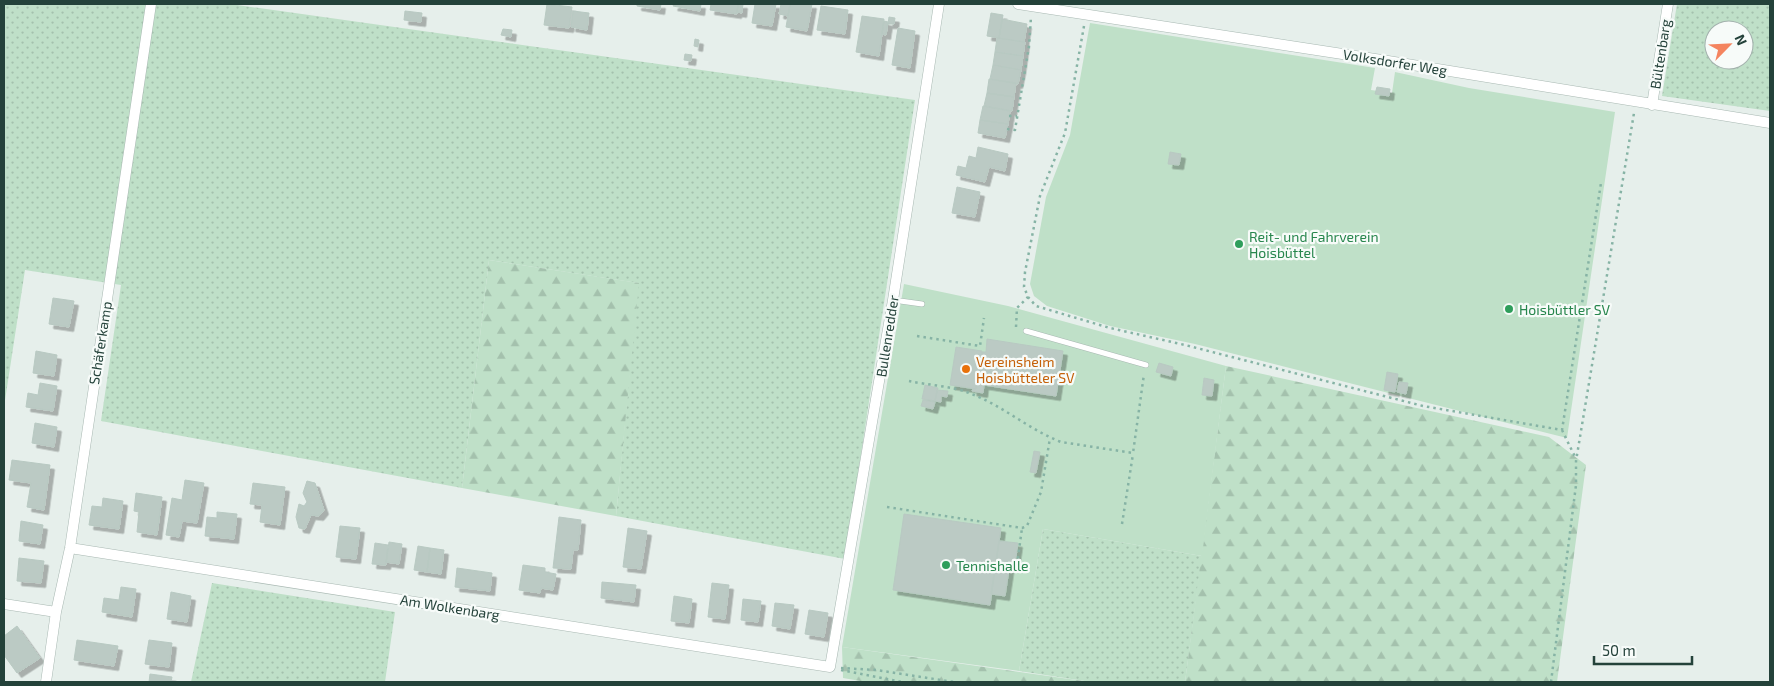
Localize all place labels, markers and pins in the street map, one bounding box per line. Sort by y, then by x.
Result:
place label: Reit- und Fahrverein Hoisbüttel [1249,228,1379,261]
marker: Reit- und Fahrverein Hoisbüttel [1233,238,1245,250]
place label: Hoisbüttler SV [1519,301,1610,318]
marker: Hoisbüttler SV [1503,303,1515,315]
place label: Vereinsheim Hoisbütteler SV [976,353,1075,386]
marker: Vereinsheim Hoisbütteler SV [960,363,972,375]
place label: Tennishalle [956,557,1029,574]
marker: Tennishalle [940,559,952,571]

